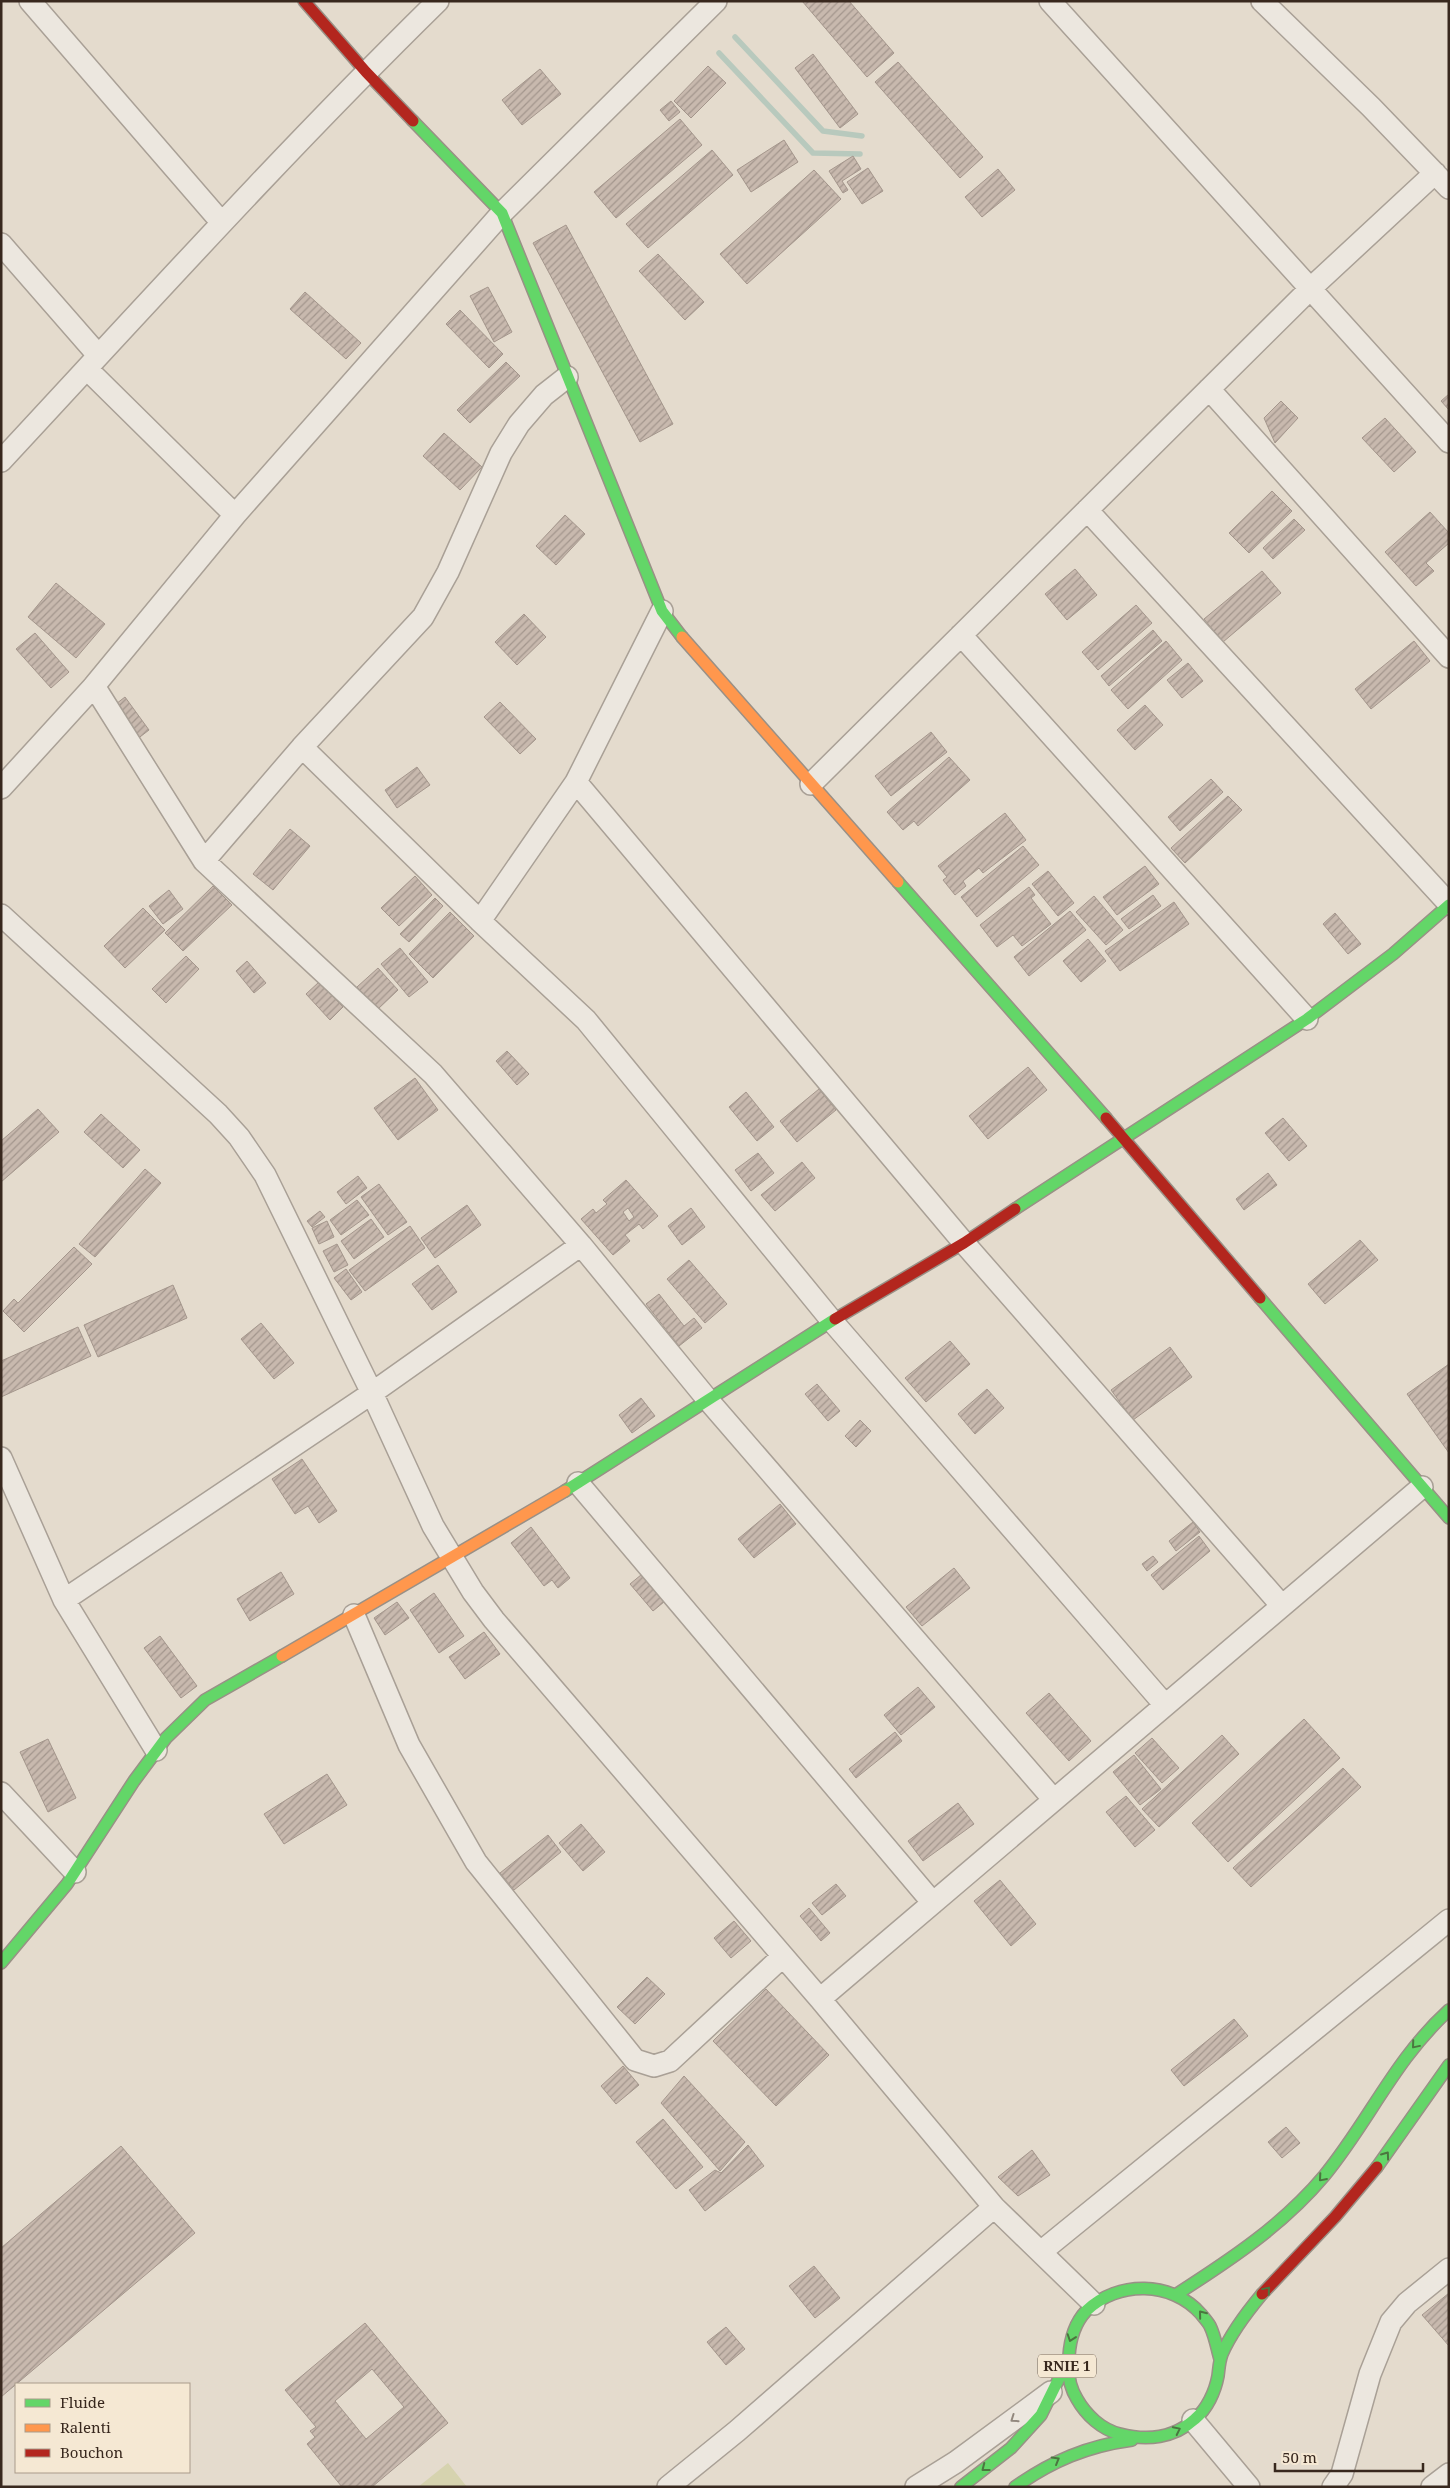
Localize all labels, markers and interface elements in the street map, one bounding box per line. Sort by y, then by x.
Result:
one-way arrow [1412,2039,1421,2048]
one-way arrow [1380,2152,1388,2161]
one-way arrow [1319,2172,1328,2181]
one-way arrow [1261,2287,1270,2296]
one-way arrow [1199,2311,1208,2320]
one-way arrow [1067,2333,1077,2342]
road number: RNIE 1 [1038,2354,1096,2378]
legend [15,2383,190,2473]
text: Fluide [60,2392,105,2412]
one-way arrow [1010,2413,1020,2422]
text: Ralenti [60,2417,111,2437]
one-way arrow [1171,2427,1180,2437]
scale bar [1275,2440,1422,2472]
text: Bouchon [60,2442,124,2462]
text: 50 m [1282,2447,1317,2467]
one-way arrow [1051,2457,1060,2467]
one-way arrow [982,2463,991,2471]

